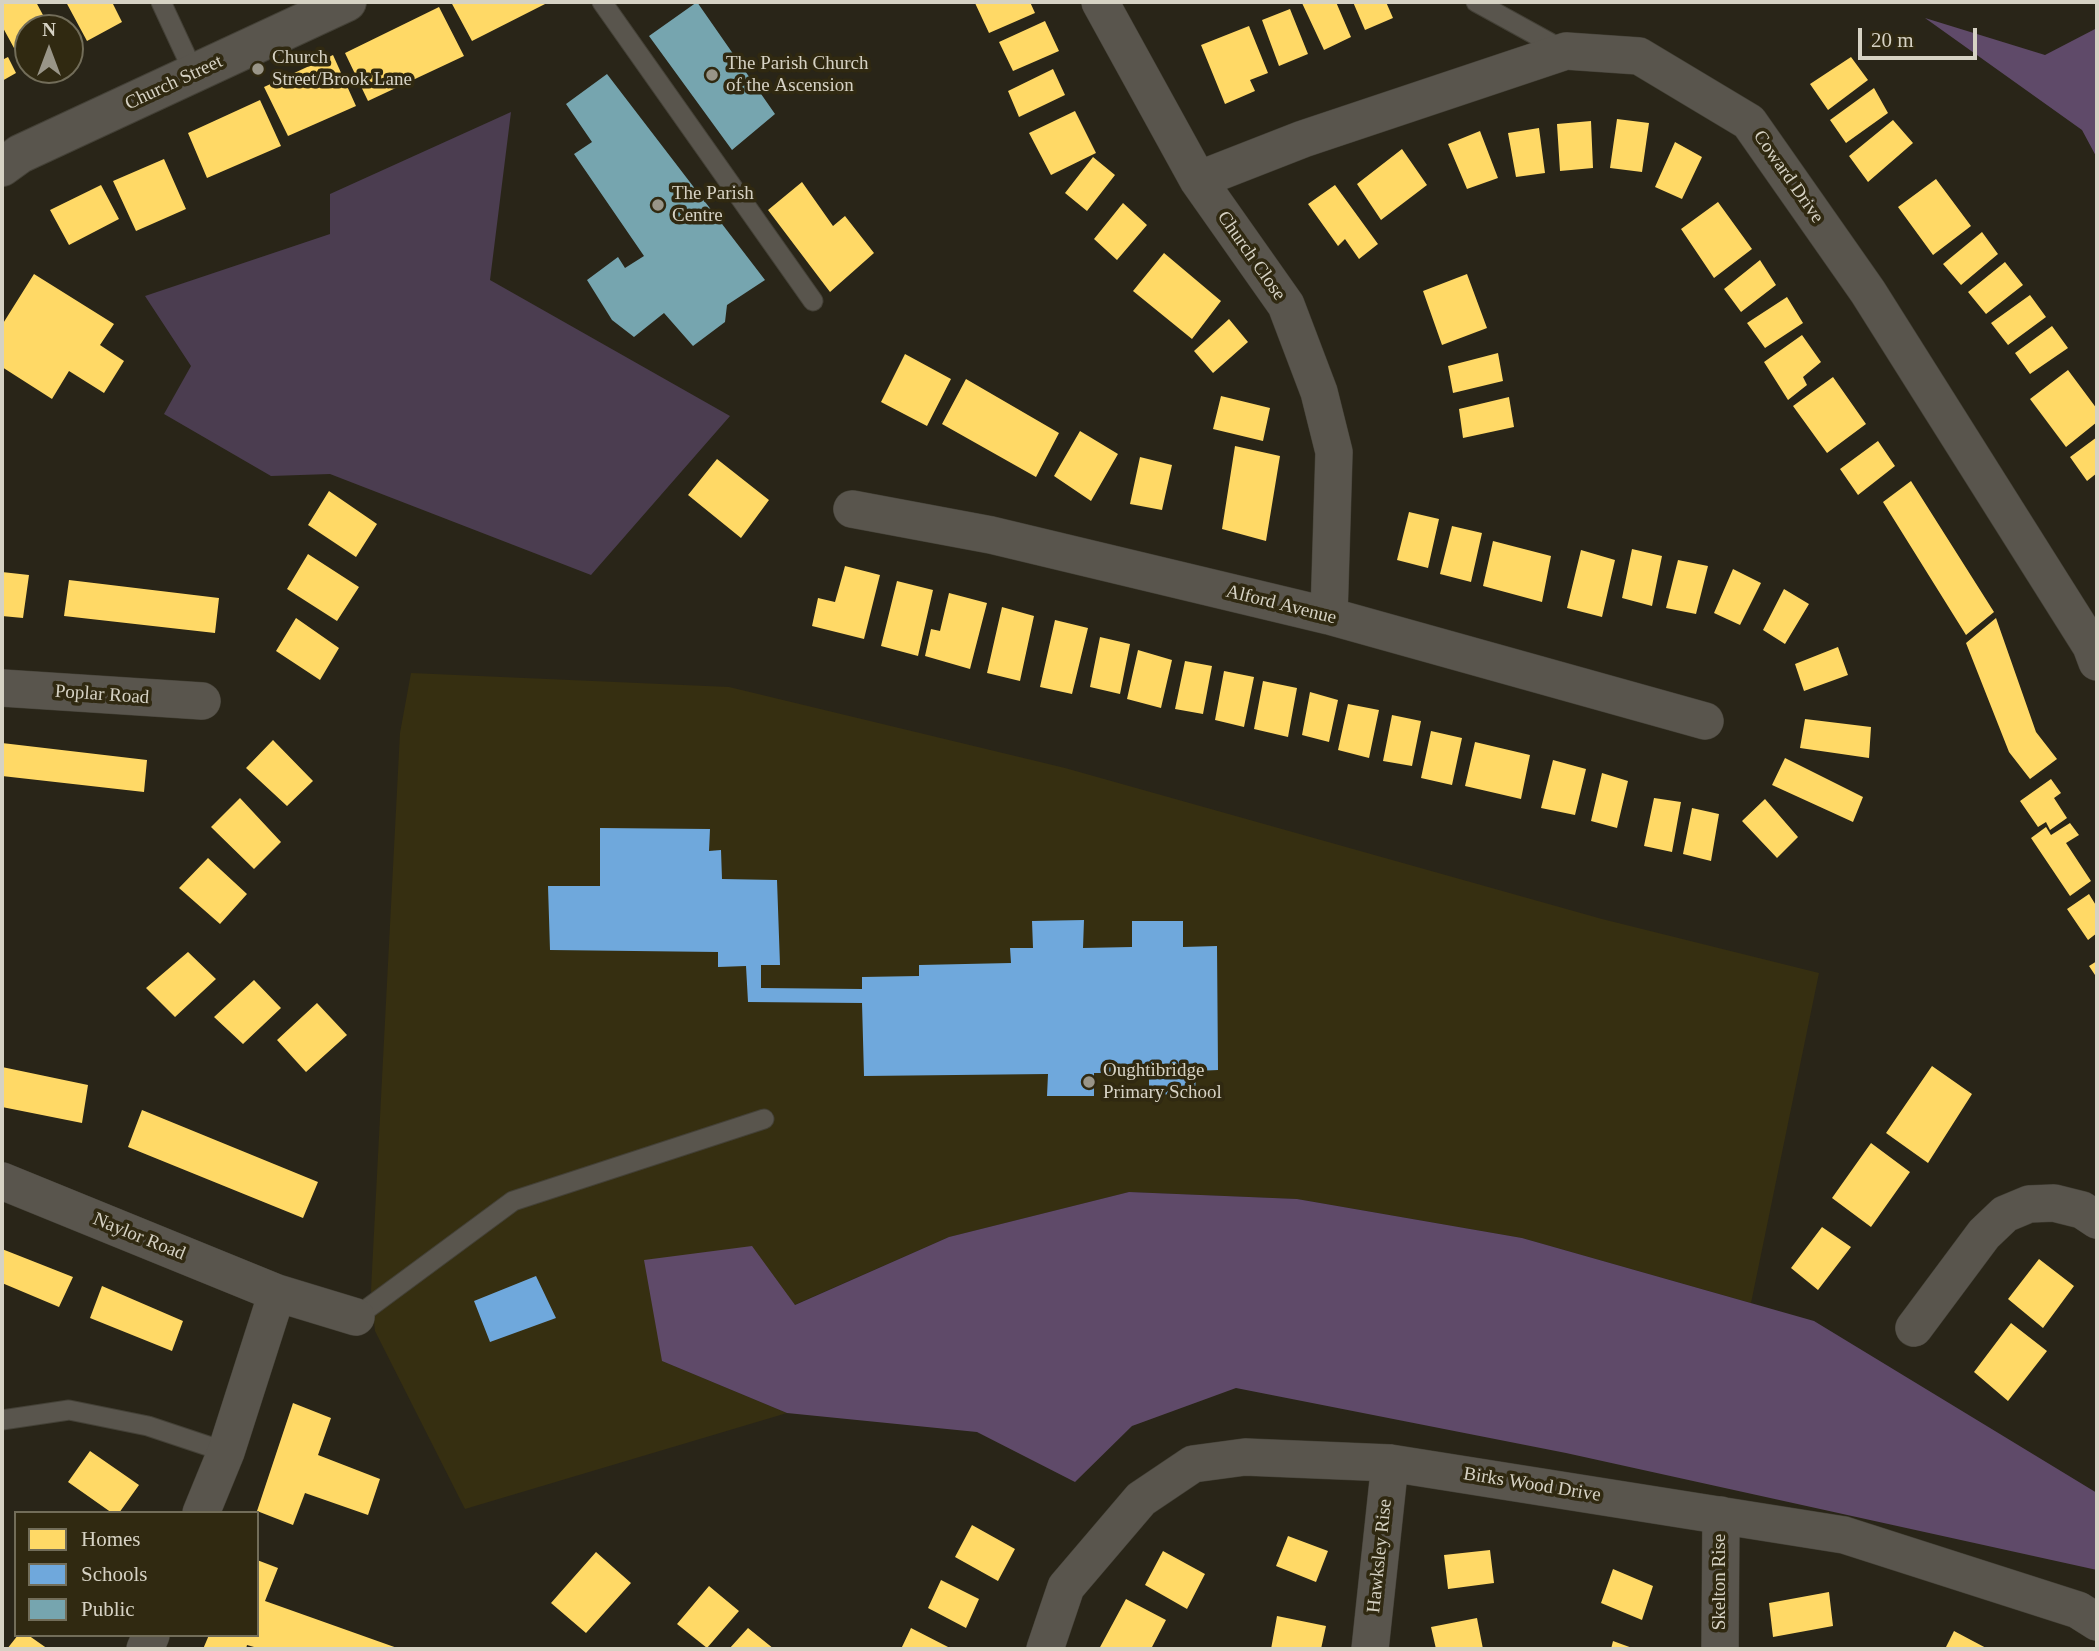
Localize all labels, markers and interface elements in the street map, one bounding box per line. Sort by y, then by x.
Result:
north arrow [14,14,84,84]
scale bar [1861,14,1980,58]
text: N [42,19,56,40]
text: 20 m [1871,28,1914,52]
place label: Church Street/Brook Lane [272,47,412,91]
street label: Church Street [122,50,226,116]
place label: The Parish Church of the Ascension [726,53,868,97]
marker: Church Street/Brook Lane [250,61,266,77]
marker: The Parish Church of the Ascension [704,67,720,83]
street label: Coward Drive [1748,126,1828,228]
place label: The Parish Centre [672,183,754,227]
marker: The Parish Centre [650,197,666,213]
street label: Church Close [1212,207,1290,305]
street label: Alford Avenue [1223,580,1339,630]
street label: Poplar Road [54,680,150,710]
place label: Oughtibridge Primary School [1103,1060,1222,1104]
marker: Oughtibridge Primary School [1081,1074,1097,1090]
street label: Naylor Road [89,1208,189,1266]
street label: Birks Wood Drive [1462,1463,1602,1507]
street label: Hawksley Rise [1363,1498,1397,1614]
legend [14,1511,259,1637]
text: Homes [81,1527,141,1551]
street label: Skelton Rise [1709,1534,1731,1630]
text: Schools [81,1562,148,1586]
text: Public [81,1597,135,1621]

